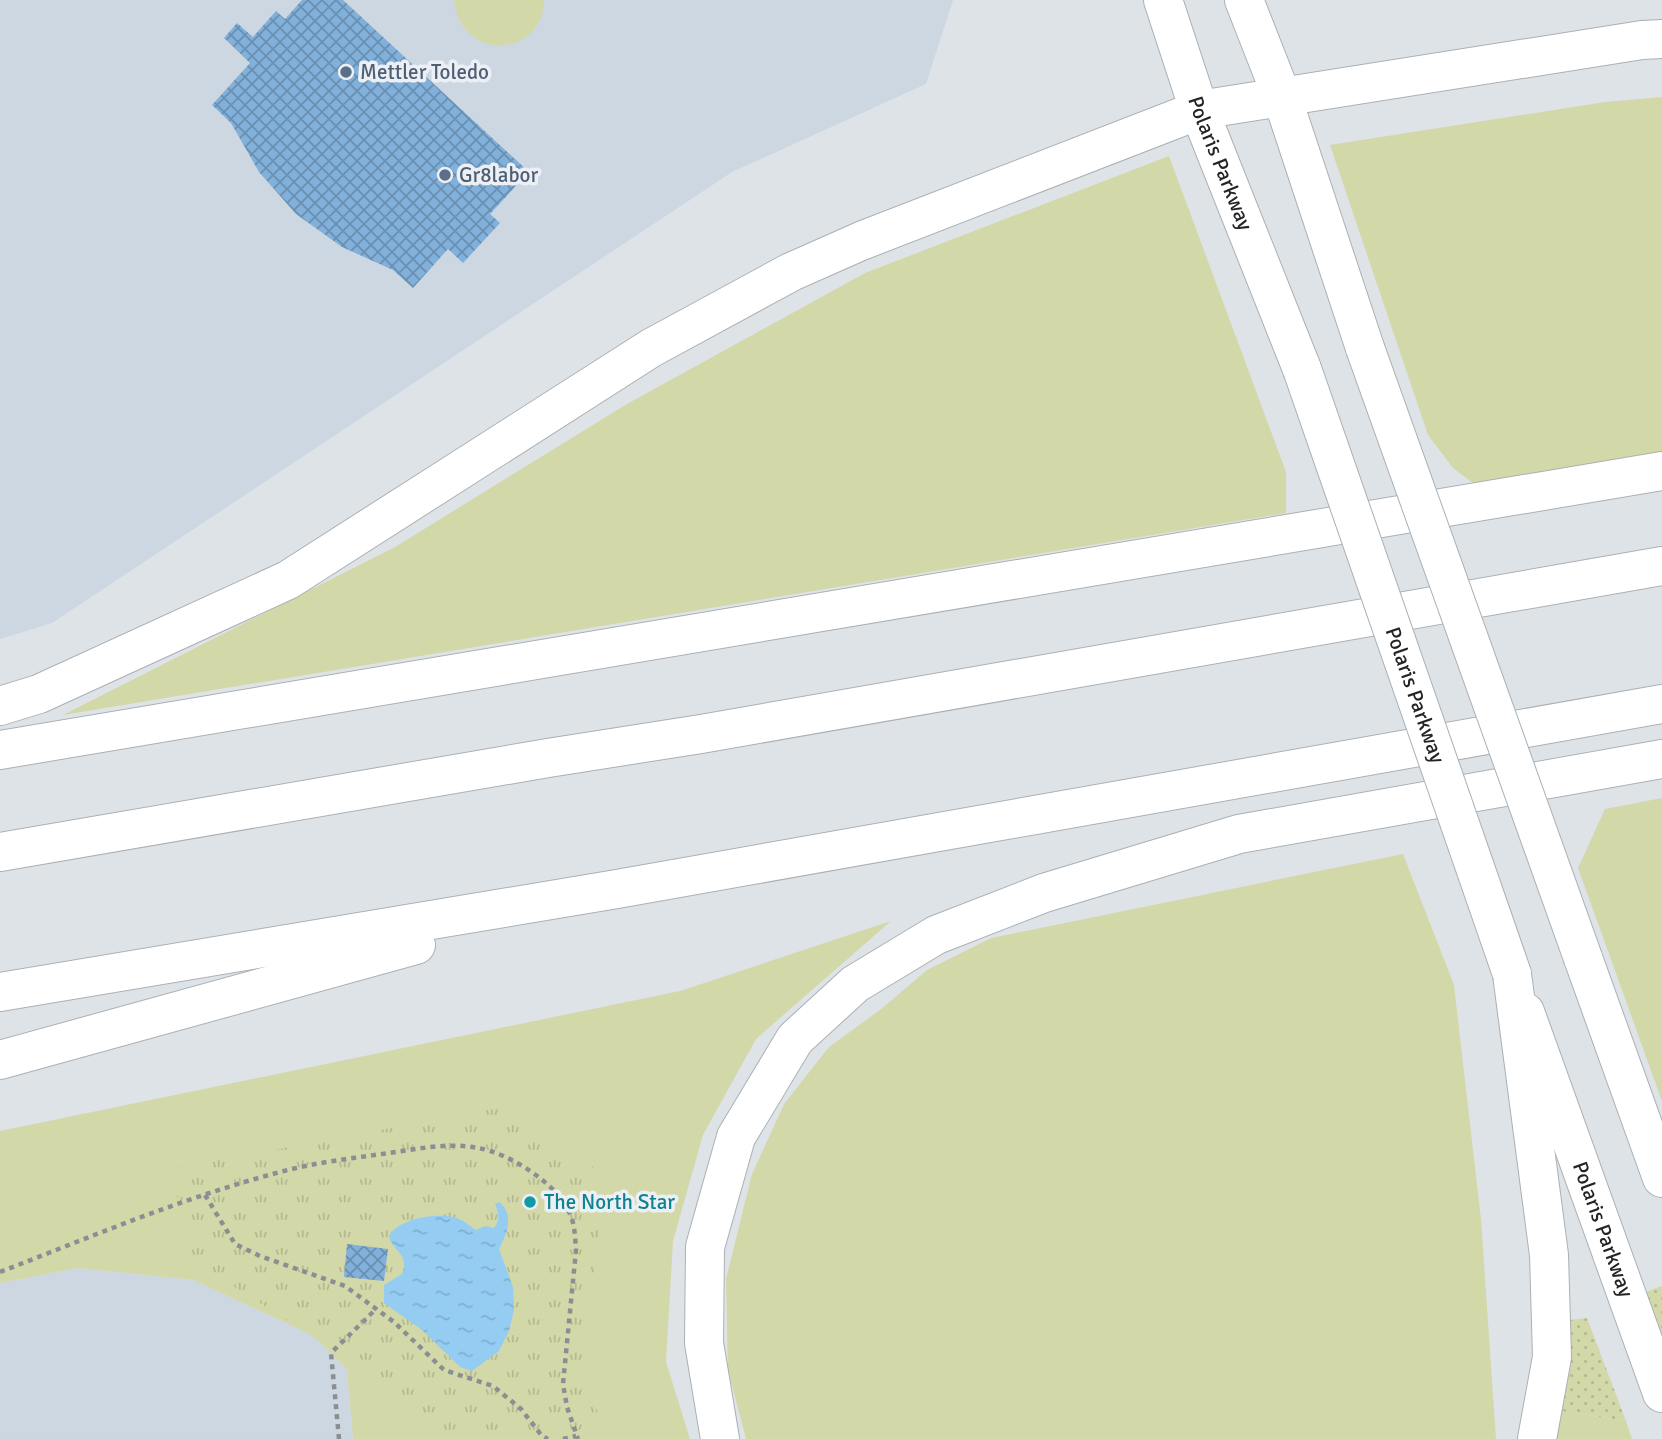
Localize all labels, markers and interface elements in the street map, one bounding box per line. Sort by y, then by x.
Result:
place label: Mettler Toledo [360,59,489,85]
marker: Mettler Toledo [338,64,354,80]
street label: Polaris Parkway [1182,93,1259,234]
place label: Gr8labor [459,162,538,188]
marker: Gr8labor [437,167,453,183]
street label: Polaris Parkway [1380,623,1451,767]
street label: Polaris Parkway [1567,1158,1640,1301]
place label: The North Star [544,1189,675,1215]
marker: The North Star [522,1194,538,1210]

